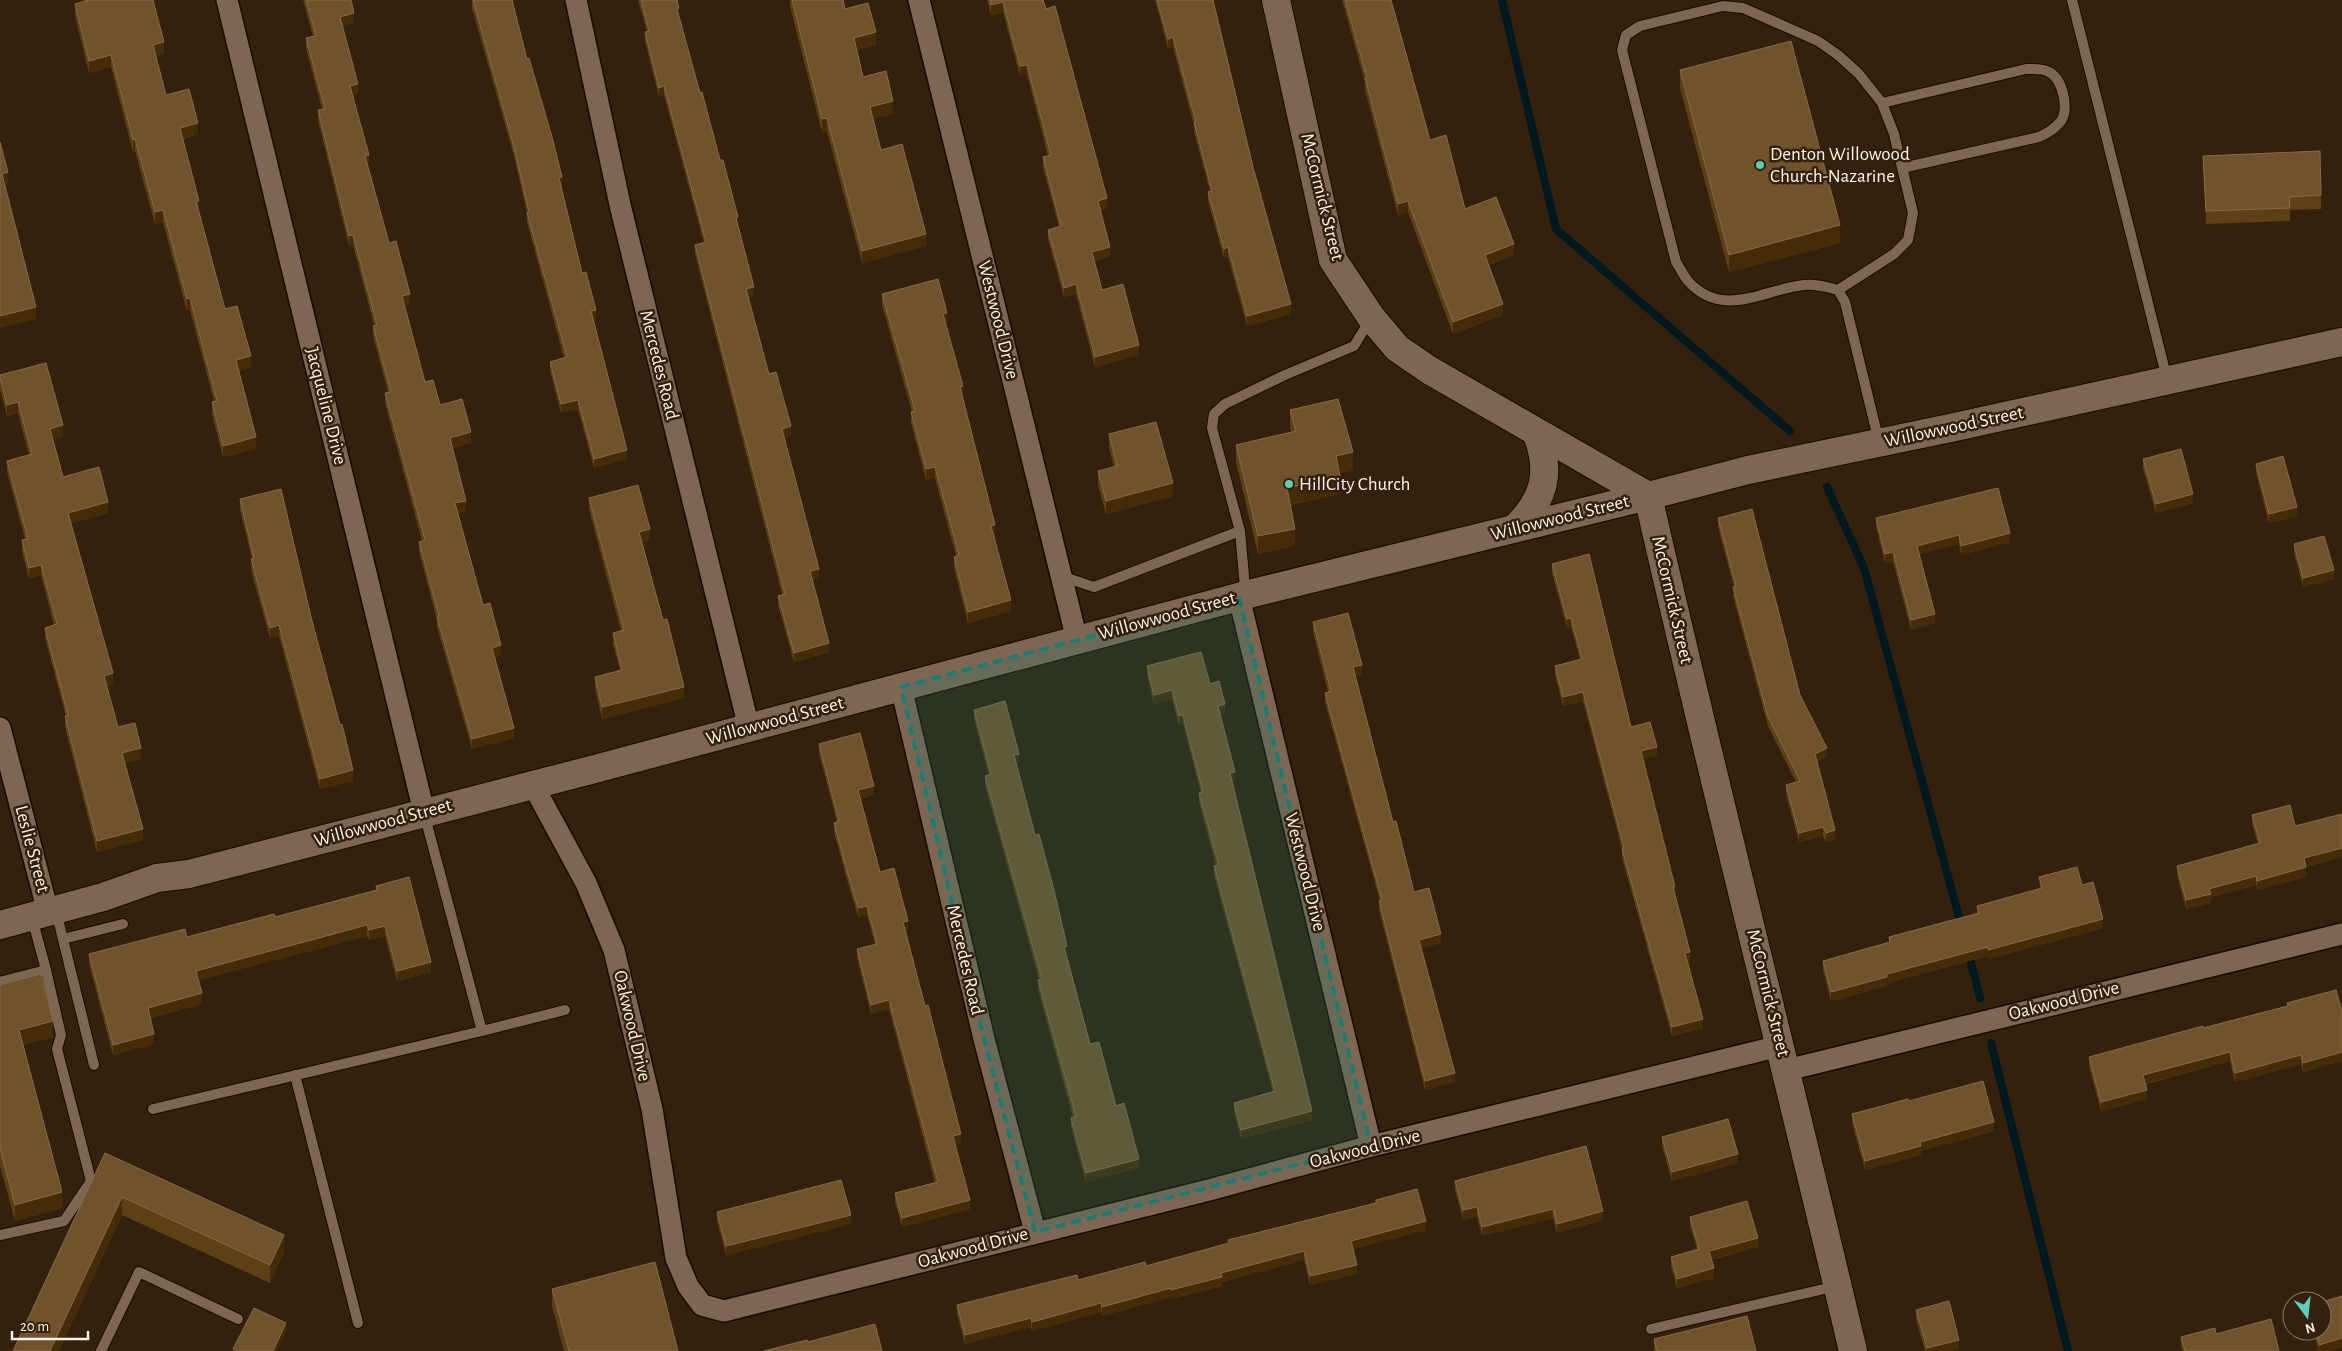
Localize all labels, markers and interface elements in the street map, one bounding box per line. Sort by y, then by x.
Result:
street label: McCormick Street [1297,131,1347,263]
place label: Denton Willowood Church-Nazarine [1770,145,1910,186]
marker: Denton Willowood Church-Nazarine [1754,159,1766,171]
street label: Westwood Drive [974,259,1022,381]
street label: Mercedes Road [636,308,682,422]
street label: Jacqueline Drive [302,345,350,467]
street label: Willowwood Street [1883,403,2025,451]
place label: HillCity Church [1299,475,1410,494]
marker: HillCity Church [1283,478,1295,490]
street label: Willowwood Street [1489,492,1631,544]
street label: McCormick Street [1648,534,1696,666]
street label: Willowwood Street [1096,588,1238,644]
street label: Willowwood Street [704,693,846,749]
street label: Willowwood Street [312,795,454,851]
street label: Leslie Street [11,803,53,895]
street label: Westwood Drive [1281,811,1329,933]
street label: Mercedes Road [943,903,987,1017]
street label: McCormick Street [1743,927,1793,1059]
street label: Oakwood Drive [610,969,654,1083]
street label: Oakwood Drive [2007,978,2121,1024]
street label: Oakwood Drive [1308,1126,1422,1172]
street label: Oakwood Drive [916,1224,1030,1272]
north arrow [2282,1291,2332,1341]
scale bar [12,1308,89,1340]
text: 20 m [20,1319,49,1334]
text: N [2304,1320,2317,1336]

